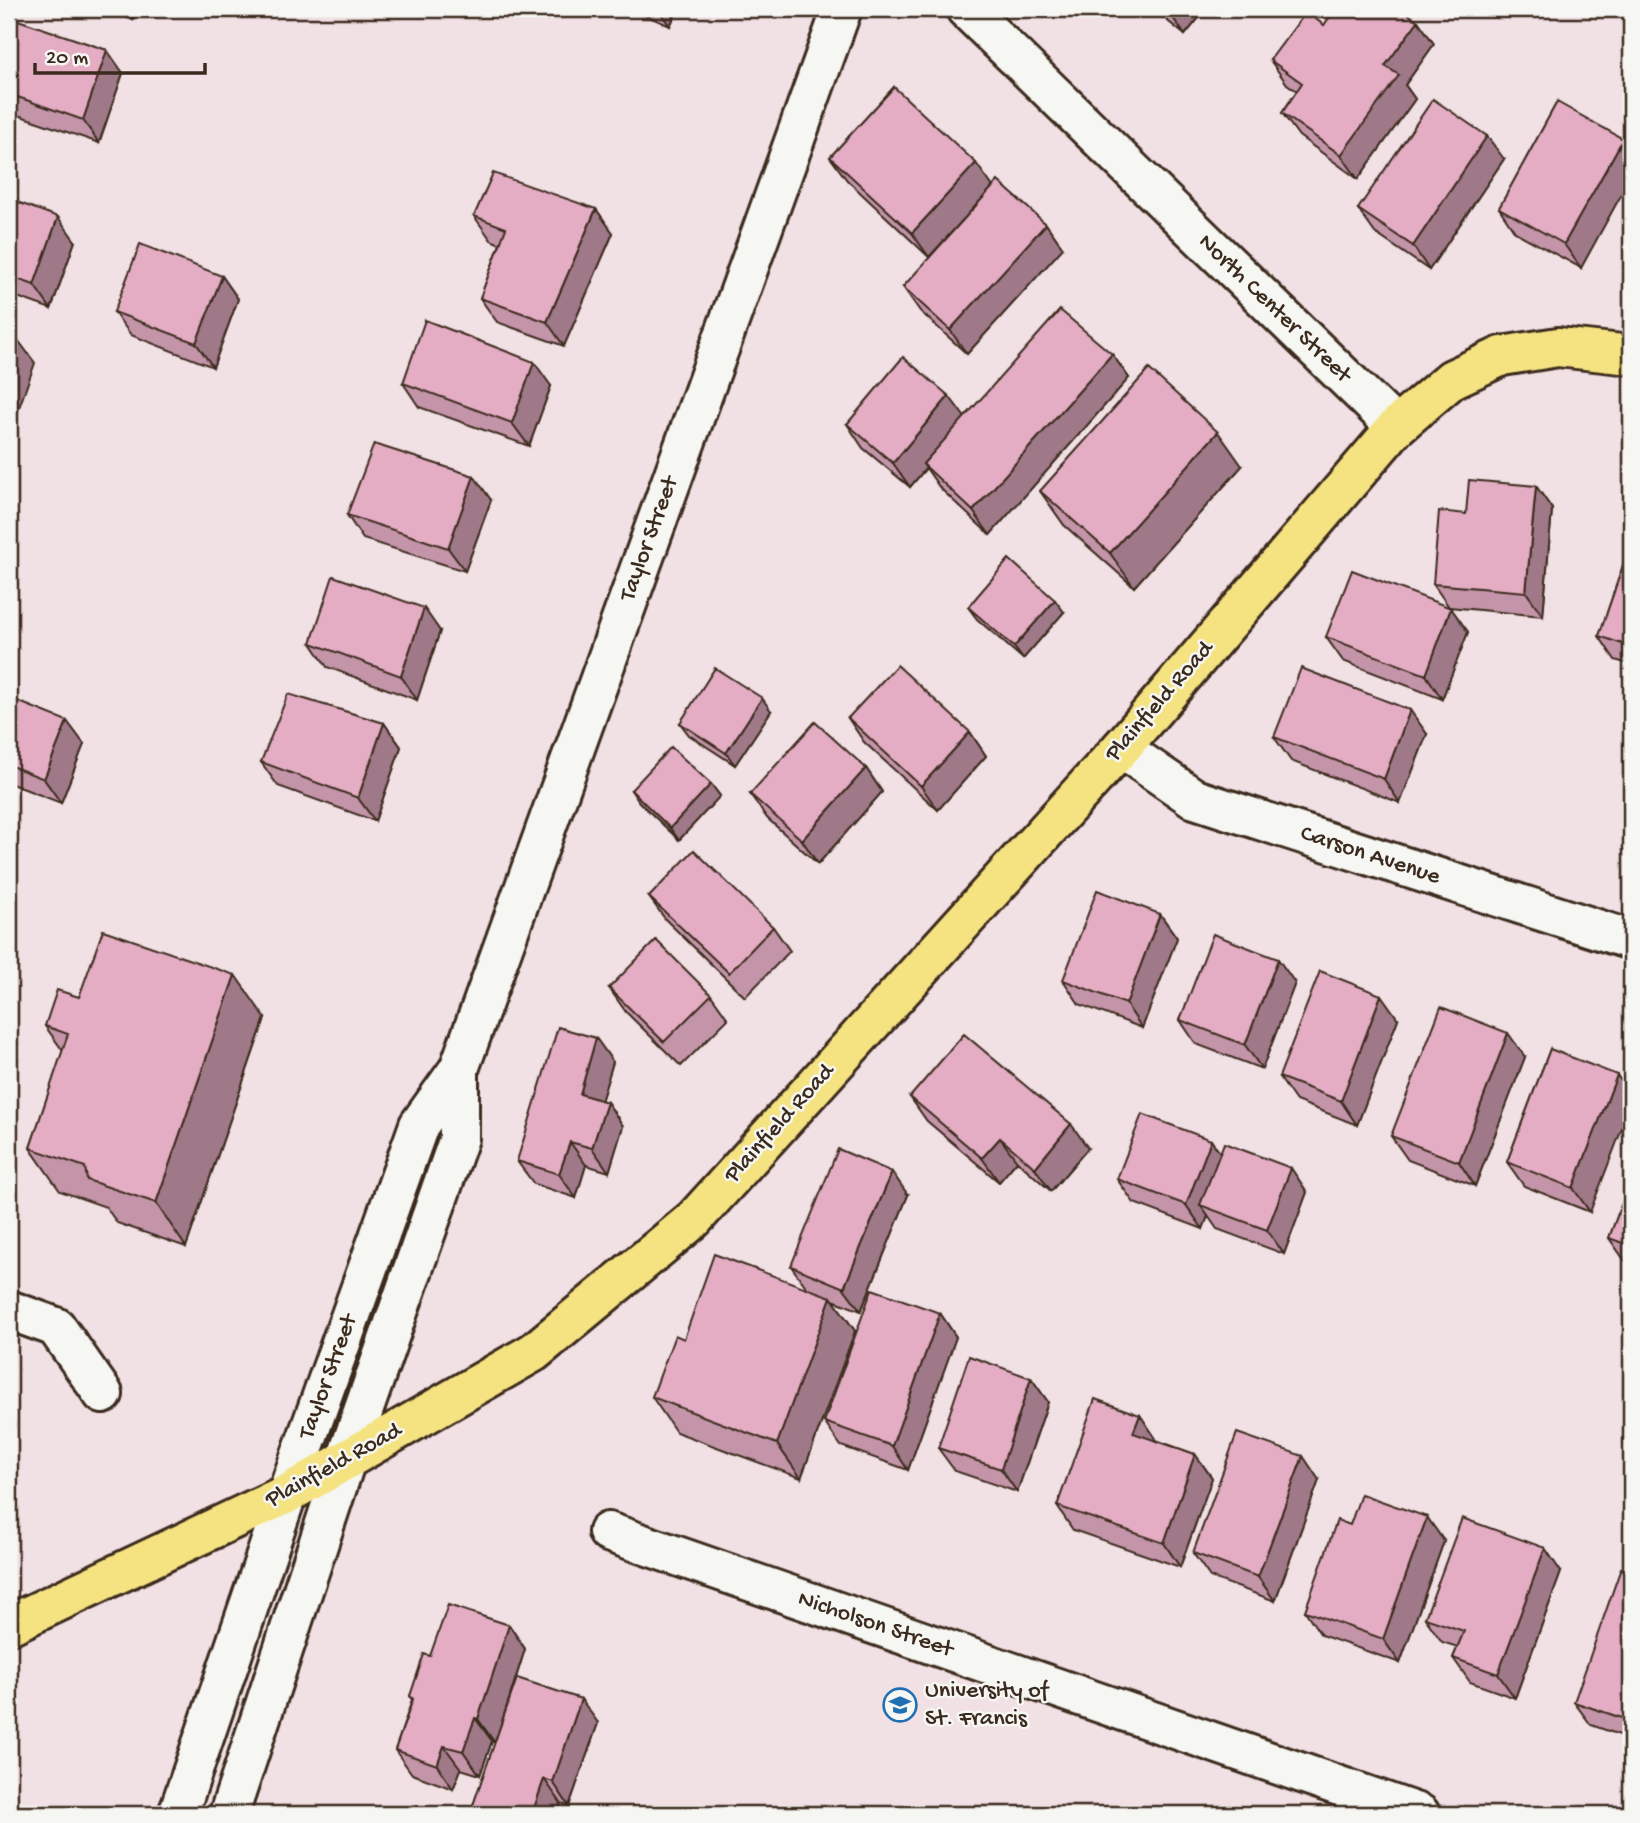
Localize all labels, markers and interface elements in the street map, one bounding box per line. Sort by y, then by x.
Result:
scale bar [35,32,205,76]
text: 20 m [46,47,88,72]
street label: North Center Street [1191,228,1358,391]
street label: Taylor Street [613,471,687,607]
street label: Plainfield Road [1099,634,1222,769]
street label: Carson Avenue [1296,820,1444,892]
street label: Plainfield Road [718,1057,843,1190]
street label: Taylor Street [292,1309,366,1445]
street label: Plainfield Road [260,1416,409,1516]
street label: Nicholson Street [794,1585,958,1666]
place label: University of St. Francis [925,1677,1050,1734]
school or university icon: University of St. Francis [881,1686,919,1724]

